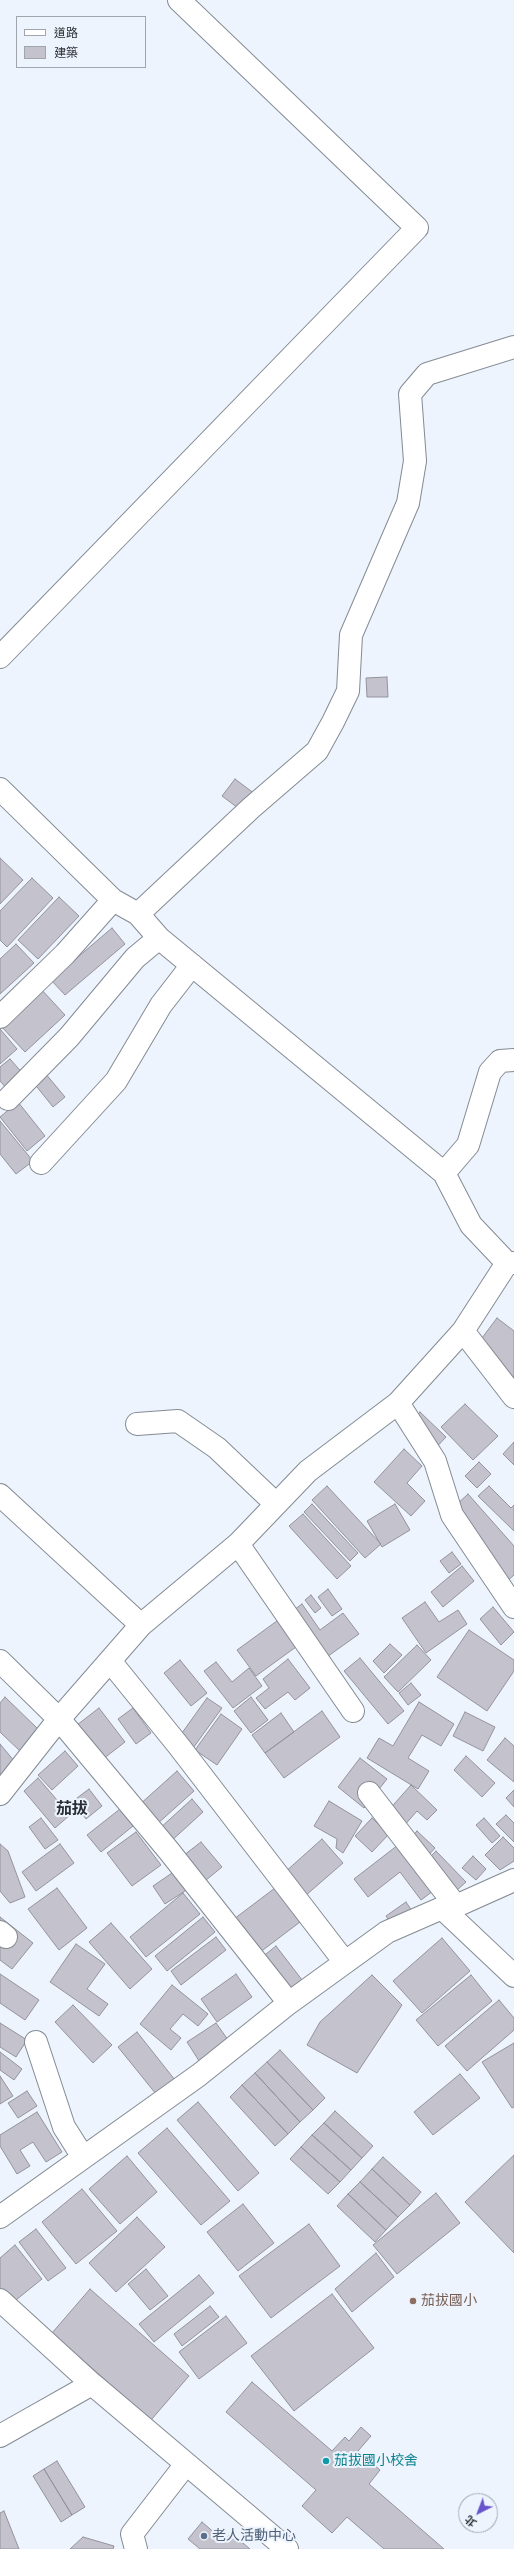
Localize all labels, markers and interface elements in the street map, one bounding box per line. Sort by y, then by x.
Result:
legend [16,16,146,68]
text: 道路 [54,24,78,41]
text: 建築 [54,44,78,61]
district label: 茄拔 [56,1799,88,1819]
place label: 茄拔國小 [421,2293,477,2309]
marker: 茄拔國小 [408,2296,418,2306]
place label: 茄拔國小校舍 [334,2453,418,2469]
marker: 茄拔國小校舍 [321,2456,331,2466]
north arrow [458,2493,498,2533]
text: 北 [461,2512,479,2531]
place label: 老人活動中心 [212,2528,296,2544]
marker: 老人活動中心 [199,2531,209,2541]

